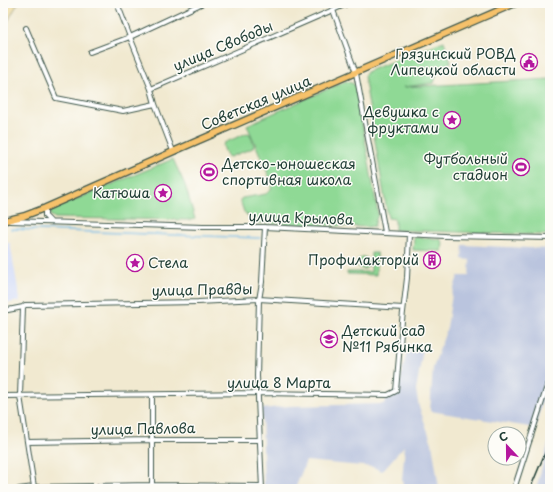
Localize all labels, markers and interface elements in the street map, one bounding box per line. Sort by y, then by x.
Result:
street label: улица Свободы [170,15,276,76]
place label: Грязинский РОВД Липецкой области [391,43,516,80]
public building icon: Грязинский РОВД Липецкой области [519,52,539,72]
street label: Советская улица [198,70,314,135]
place label: Девушка с фруктами [363,101,439,138]
place icon: Девушка с фруктами [442,110,462,130]
place label: Футбольный стадион [424,148,508,185]
place label: Детско-юношеская спортивная школа [221,153,356,190]
sports icon: Футбольный стадион [511,157,531,177]
sports icon: Детско-юношеская спортивная школа [199,162,219,182]
place label: Катюша [92,182,150,203]
place icon: Катюша [153,183,173,203]
street label: улица Крылова [248,205,354,230]
place label: Профилакторий [308,249,419,270]
building icon: Профилакторий [422,250,442,270]
place label: Стела [148,252,188,273]
place icon: Стела [125,253,145,273]
street label: улица Правды [151,278,253,301]
place label: Детский сад №11 Рябинка [341,320,433,357]
school or university icon: Детский сад №11 Рябинка [319,329,339,349]
street label: улица 8 Марта [227,372,331,393]
street label: улица Павлова [90,417,196,440]
north arrow [487,426,527,466]
text: С [496,427,510,446]

